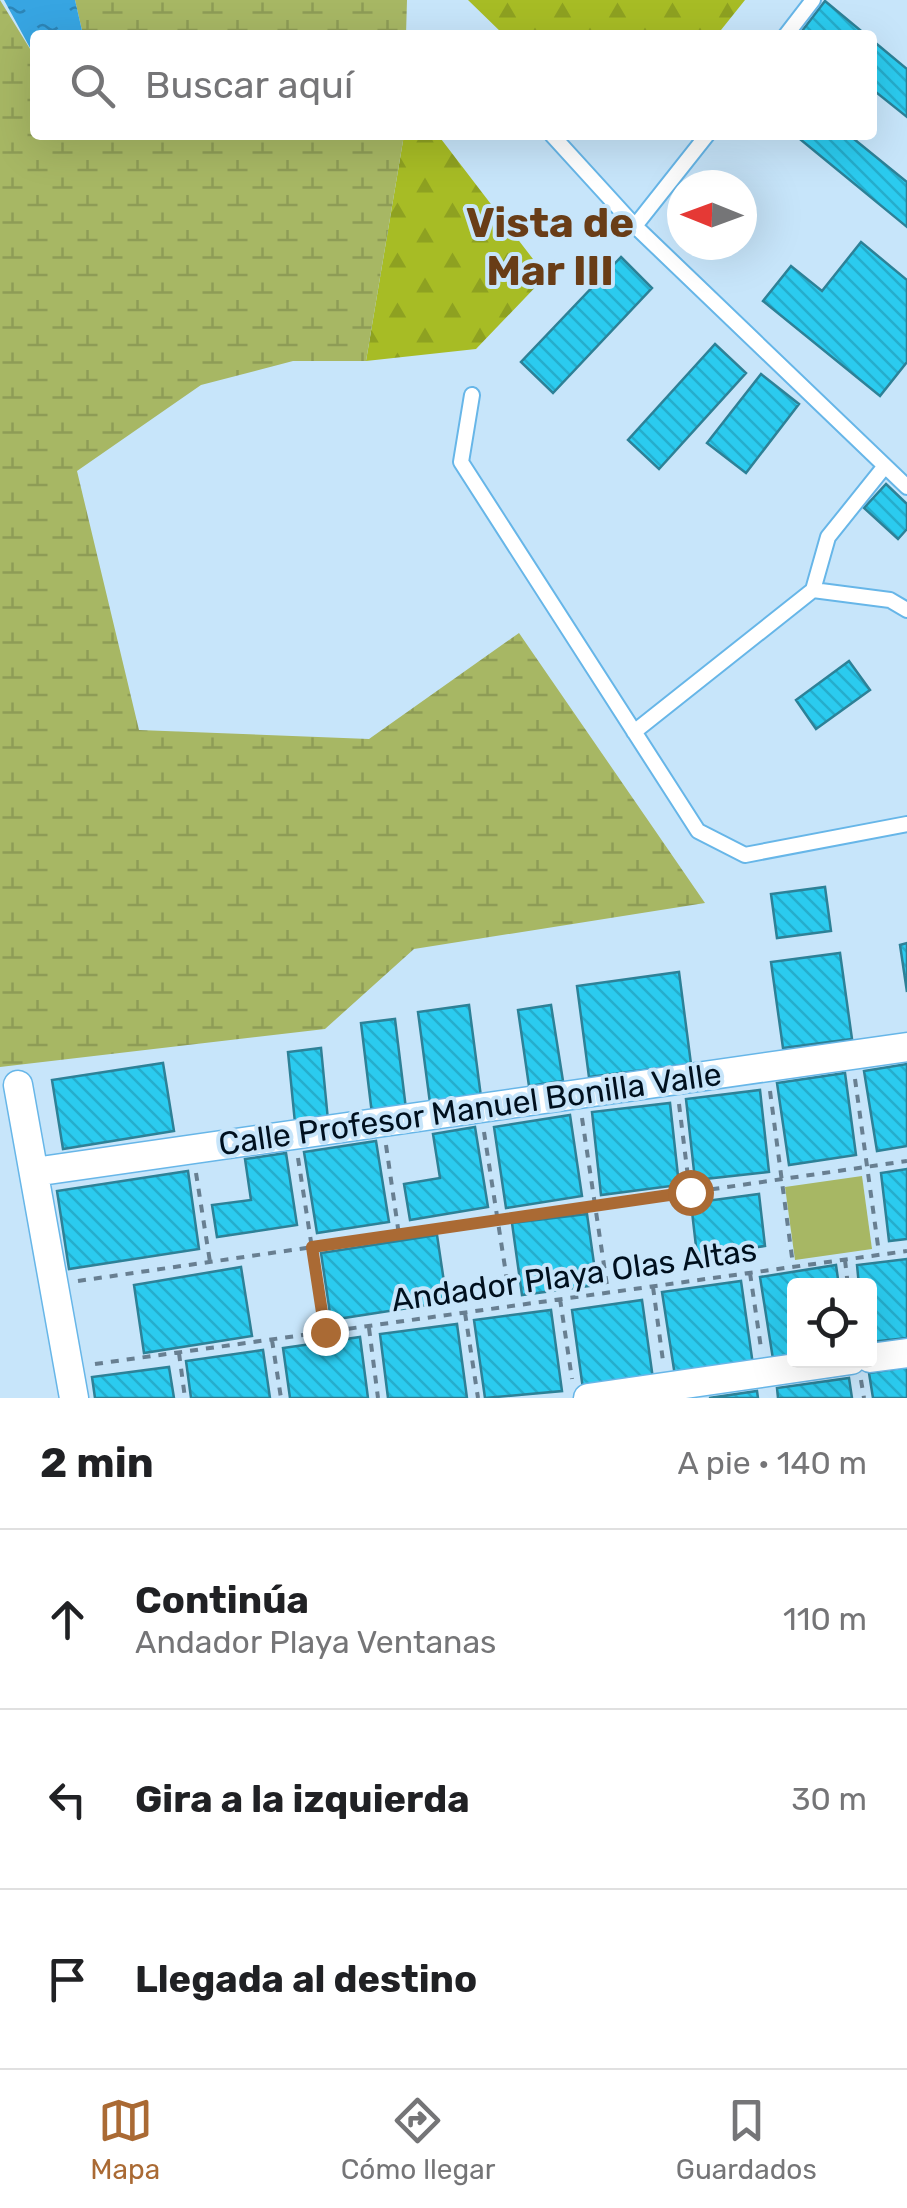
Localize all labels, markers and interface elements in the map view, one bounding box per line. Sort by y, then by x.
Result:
search box [30,30,877,140]
icon: search [65,58,120,113]
text: Buscar aquí [145,62,353,108]
north arrow [667,170,757,260]
district label: Vista de Mar III [466,198,634,296]
street label: Calle Profesor Manuel Bonilla Valle [216,1055,724,1163]
route start [668,1170,714,1216]
street label: Andador Playa Olas Altas [389,1231,759,1319]
map controls [787,1278,877,1368]
button: locate [787,1278,877,1368]
route end [303,1310,349,1356]
text: 2 min [40,1438,154,1488]
text: A pie · 140 m [677,1444,867,1482]
text: Continúa [135,1577,309,1623]
icon: ahead [40,1592,95,1647]
text: 110 m [783,1600,867,1638]
text: Andador Playa Ventanas [135,1623,496,1661]
icon: left [40,1772,95,1827]
text: Gira a la izquierda [135,1776,470,1822]
text: 30 m [791,1780,867,1818]
icon: arrive [40,1952,95,2007]
text: Llegada al destino [135,1956,477,2002]
tab: Mapa [90,2093,160,2186]
tab: Cómo llegar [341,2093,495,2186]
tab: Guardados [676,2093,817,2186]

